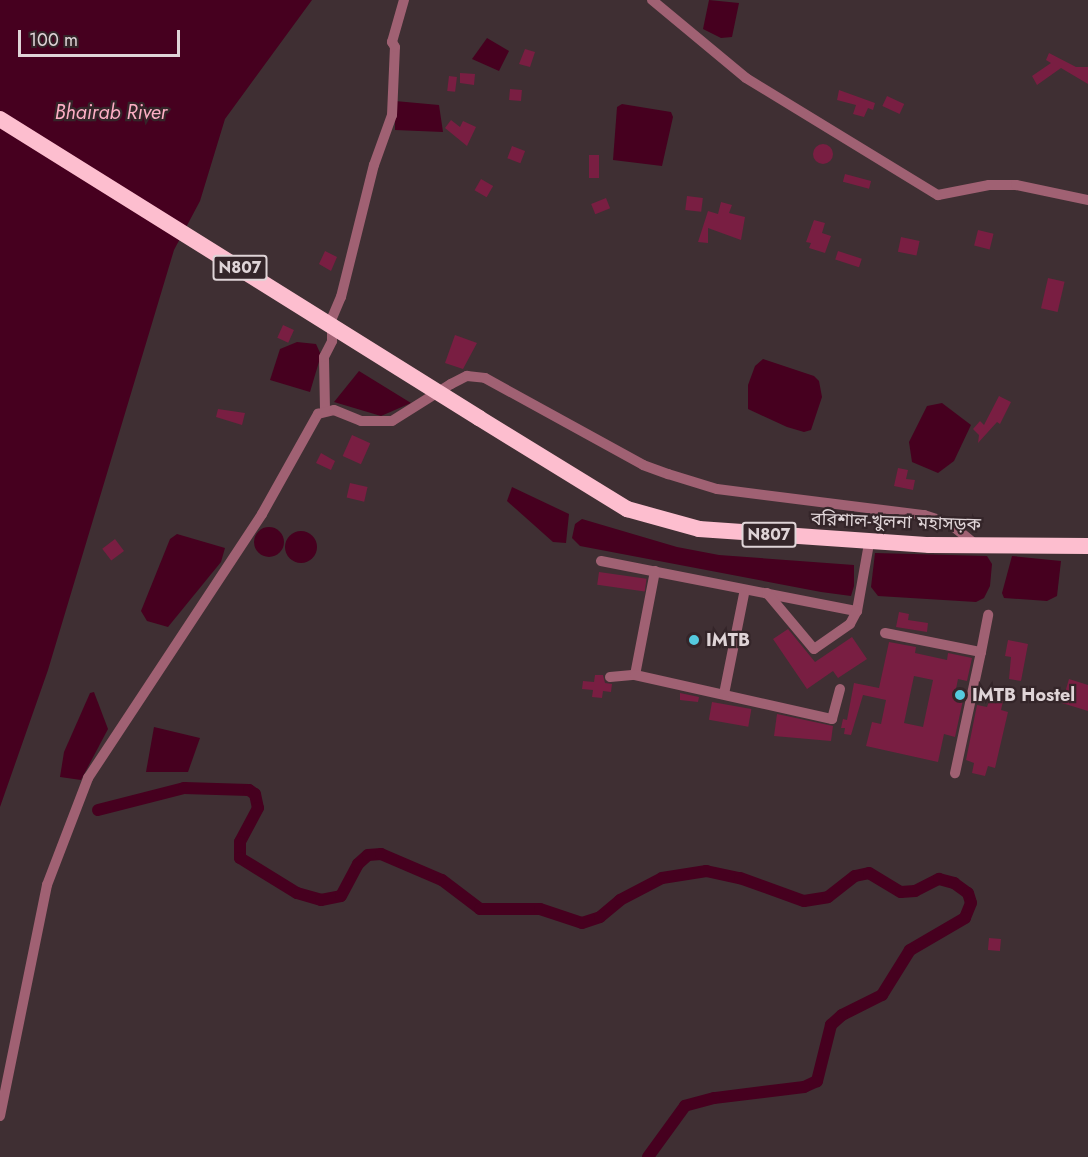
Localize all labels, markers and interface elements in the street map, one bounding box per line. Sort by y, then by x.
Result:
scale bar [21,18,183,56]
text: 100 m [29,27,78,53]
water label: Bhairab River [55,100,167,124]
road number: N807 [212,255,268,281]
street label: বরিশাল-খুলনা মহাসড়ক [811,508,981,536]
road number: N807 [740,522,798,548]
place label: IMTB [706,629,750,651]
marker: IMTB [687,633,701,647]
place label: IMTB Hostel [972,684,1075,706]
marker: IMTB Hostel [953,688,967,702]

